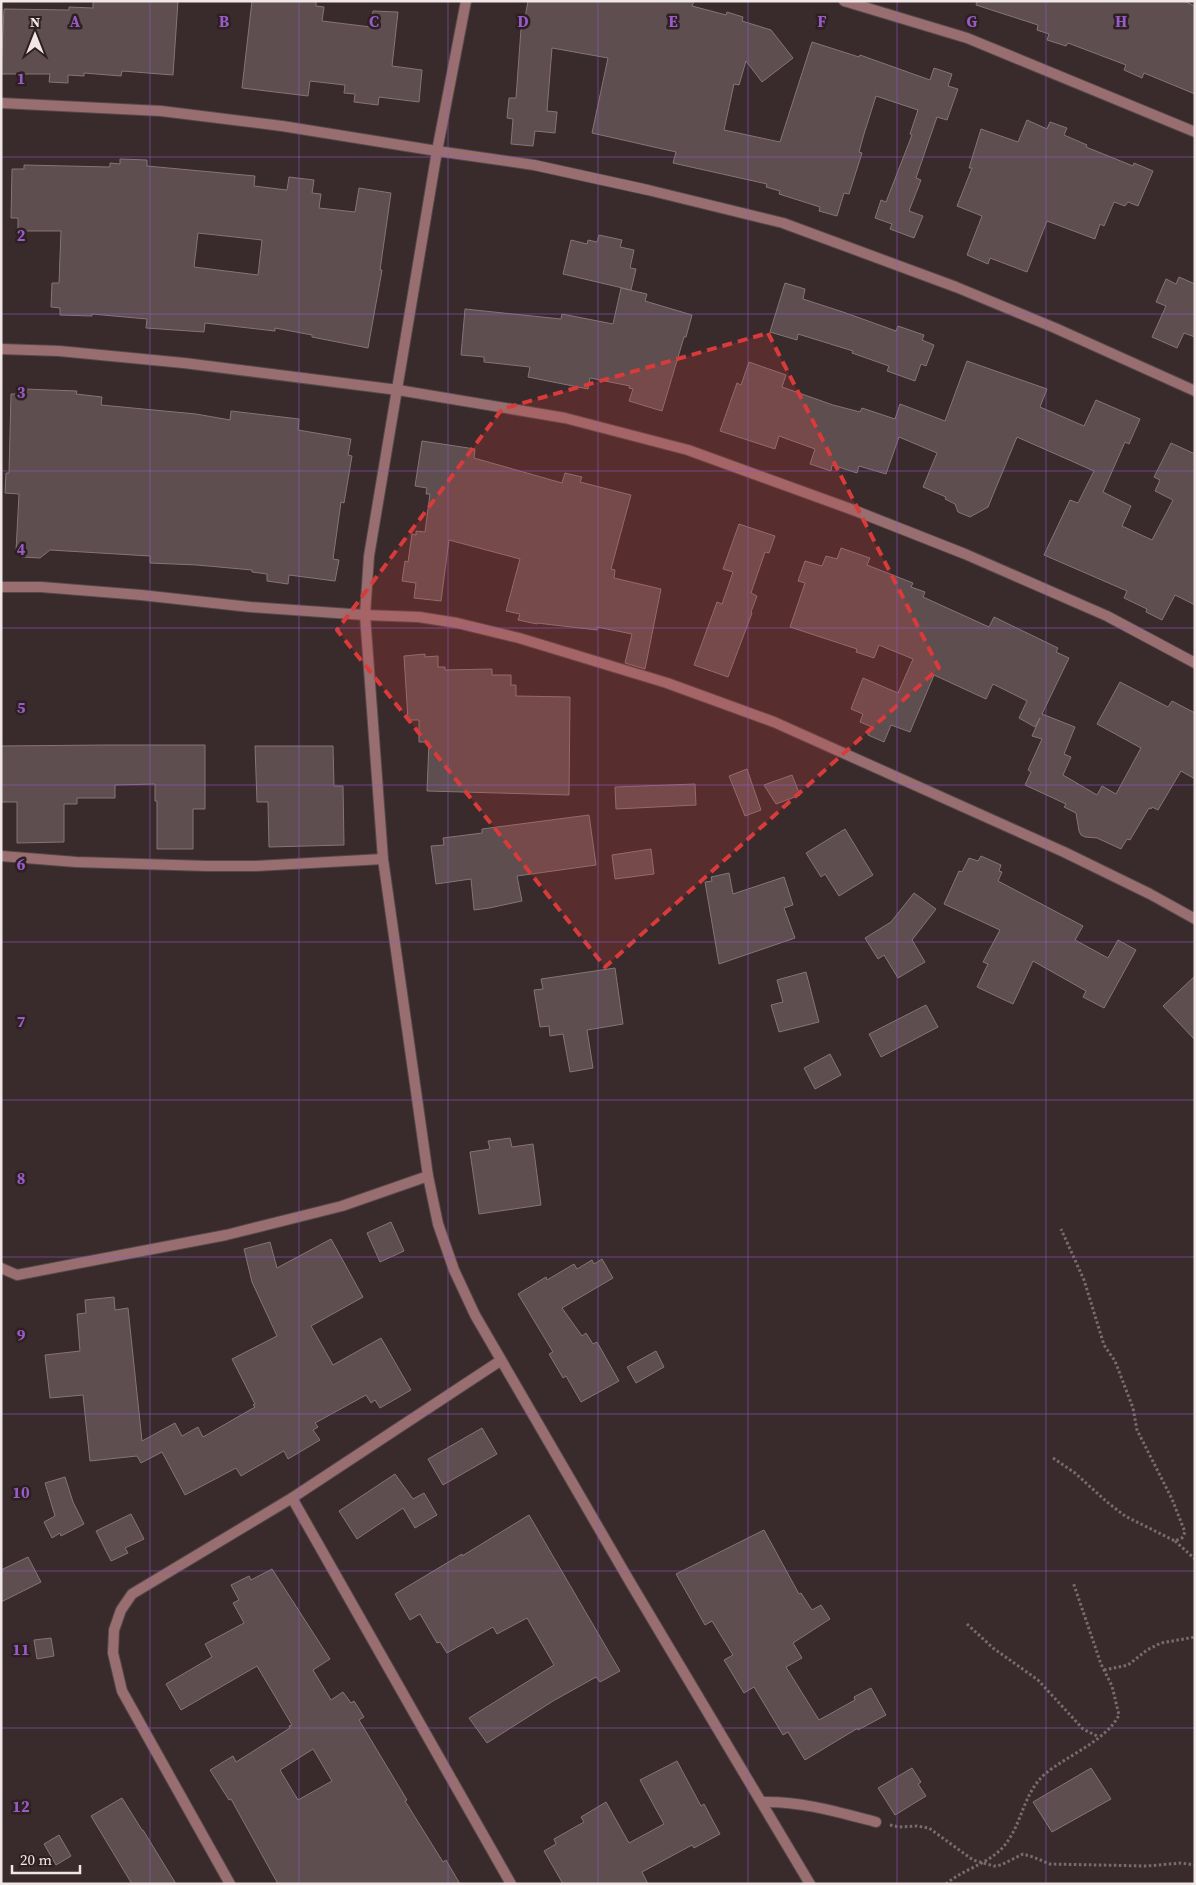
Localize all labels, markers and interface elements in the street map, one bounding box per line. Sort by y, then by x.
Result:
north arrow [10,10,60,60]
text: A [70,10,81,32]
text: B [219,10,230,32]
text: C [369,10,379,32]
text: D [517,10,529,32]
text: E [668,10,678,32]
text: F [817,10,827,32]
text: G [967,10,978,32]
text: H [1115,10,1127,32]
text: N [30,12,40,32]
text: 1 [17,67,25,89]
text: 2 [17,224,26,246]
text: 3 [17,381,26,403]
text: 4 [17,538,26,560]
text: 5 [17,696,26,718]
text: 6 [17,853,26,875]
text: 7 [17,1010,26,1032]
text: 8 [17,1167,25,1189]
text: 9 [17,1324,26,1346]
text: 10 [12,1481,30,1503]
text: 11 [12,1638,30,1660]
text: 12 [12,1795,30,1817]
scale bar [12,1842,80,1874]
text: 20 m [20,1849,52,1870]

